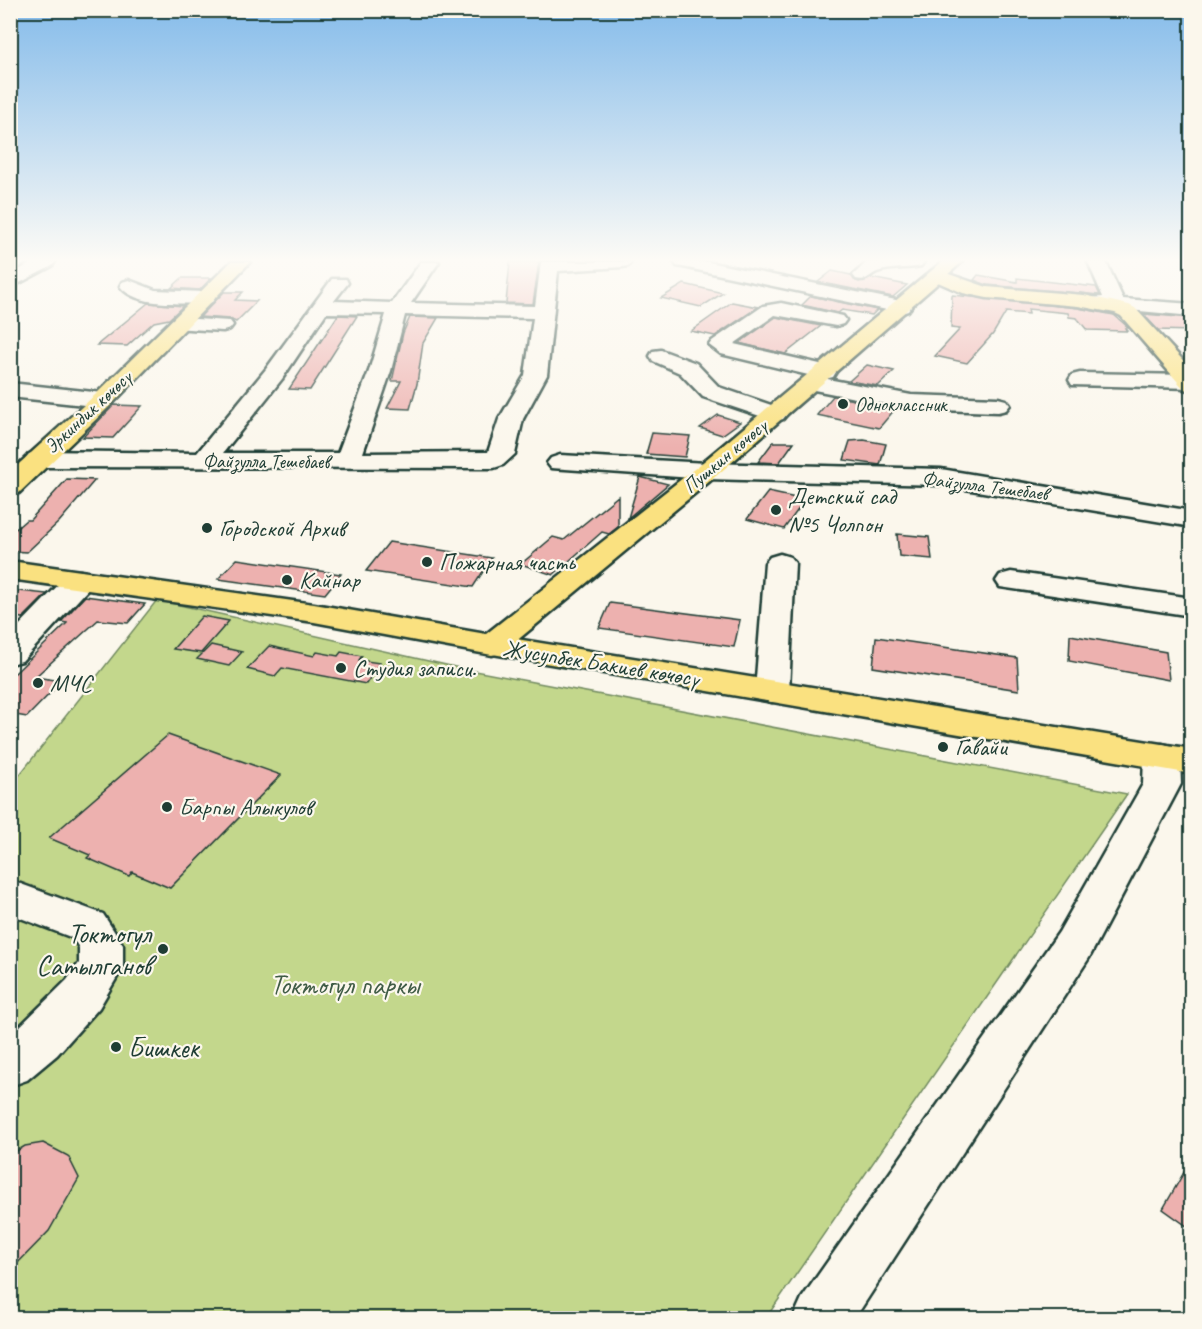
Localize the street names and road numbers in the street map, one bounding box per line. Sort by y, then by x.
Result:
street label: Эркиндик көчөсү [39,364,138,459]
street label: Пушкин көчөсү [678,412,774,499]
street label: Файзулла Тешебаев [203,449,333,475]
street label: Файзулла Тешебаев [920,466,1053,508]
street label: Жусупбек Бакиев көчөсү [501,633,703,694]

